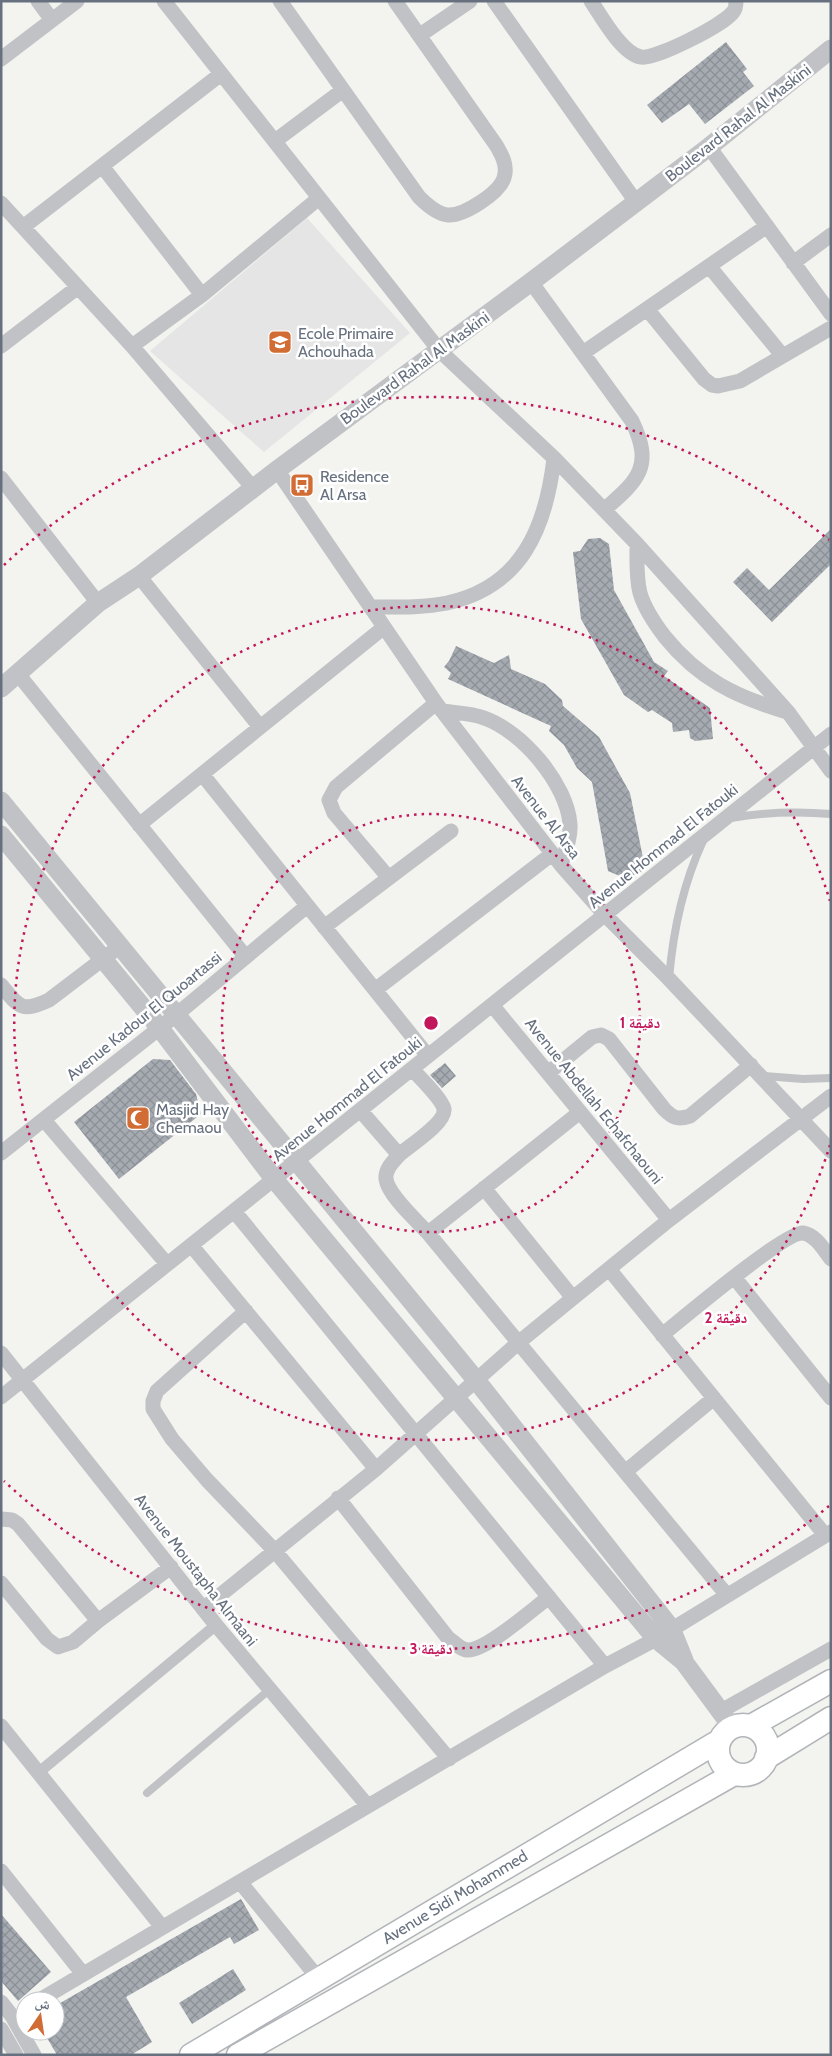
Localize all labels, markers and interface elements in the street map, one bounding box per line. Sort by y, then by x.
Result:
street label: Boulevard Rahal Al Maskini [661,60,815,186]
street label: Boulevard Rahal Al Maskini [337,308,493,428]
place label: Ecole Primaire Achouhada [298,324,394,361]
school or university icon: Ecole Primaire Achouhada [267,329,293,355]
place label: Residence Al Arsa [320,467,389,504]
bus stop icon: Residence Al Arsa [289,472,315,498]
street label: Avenue Al Arsa [508,771,585,863]
street label: Avenue Hommad El Fatouki [584,780,742,912]
street label: Avenue Kadour El Quoartassi [63,948,225,1084]
centre of rings [422,1014,440,1032]
street label: Avenue Abdellah Echafchaouni [521,1014,667,1188]
text: 1 دقيقة [620,1014,660,1032]
street label: Avenue Hommad El Fatouki [268,1033,426,1165]
place label: Masjid Hay Chemaou [156,1100,229,1137]
mosque icon: Masjid Hay Chemaou [125,1105,151,1131]
text: 2 دقيقة [705,1309,747,1327]
street label: Avenue Moustapha Almaani [131,1490,261,1650]
text: 3 دقيقة [410,1640,452,1658]
street label: Avenue Sidi Mohammed [379,1846,531,1948]
north arrow [15,1991,65,2041]
text: ش [34,1993,52,2014]

